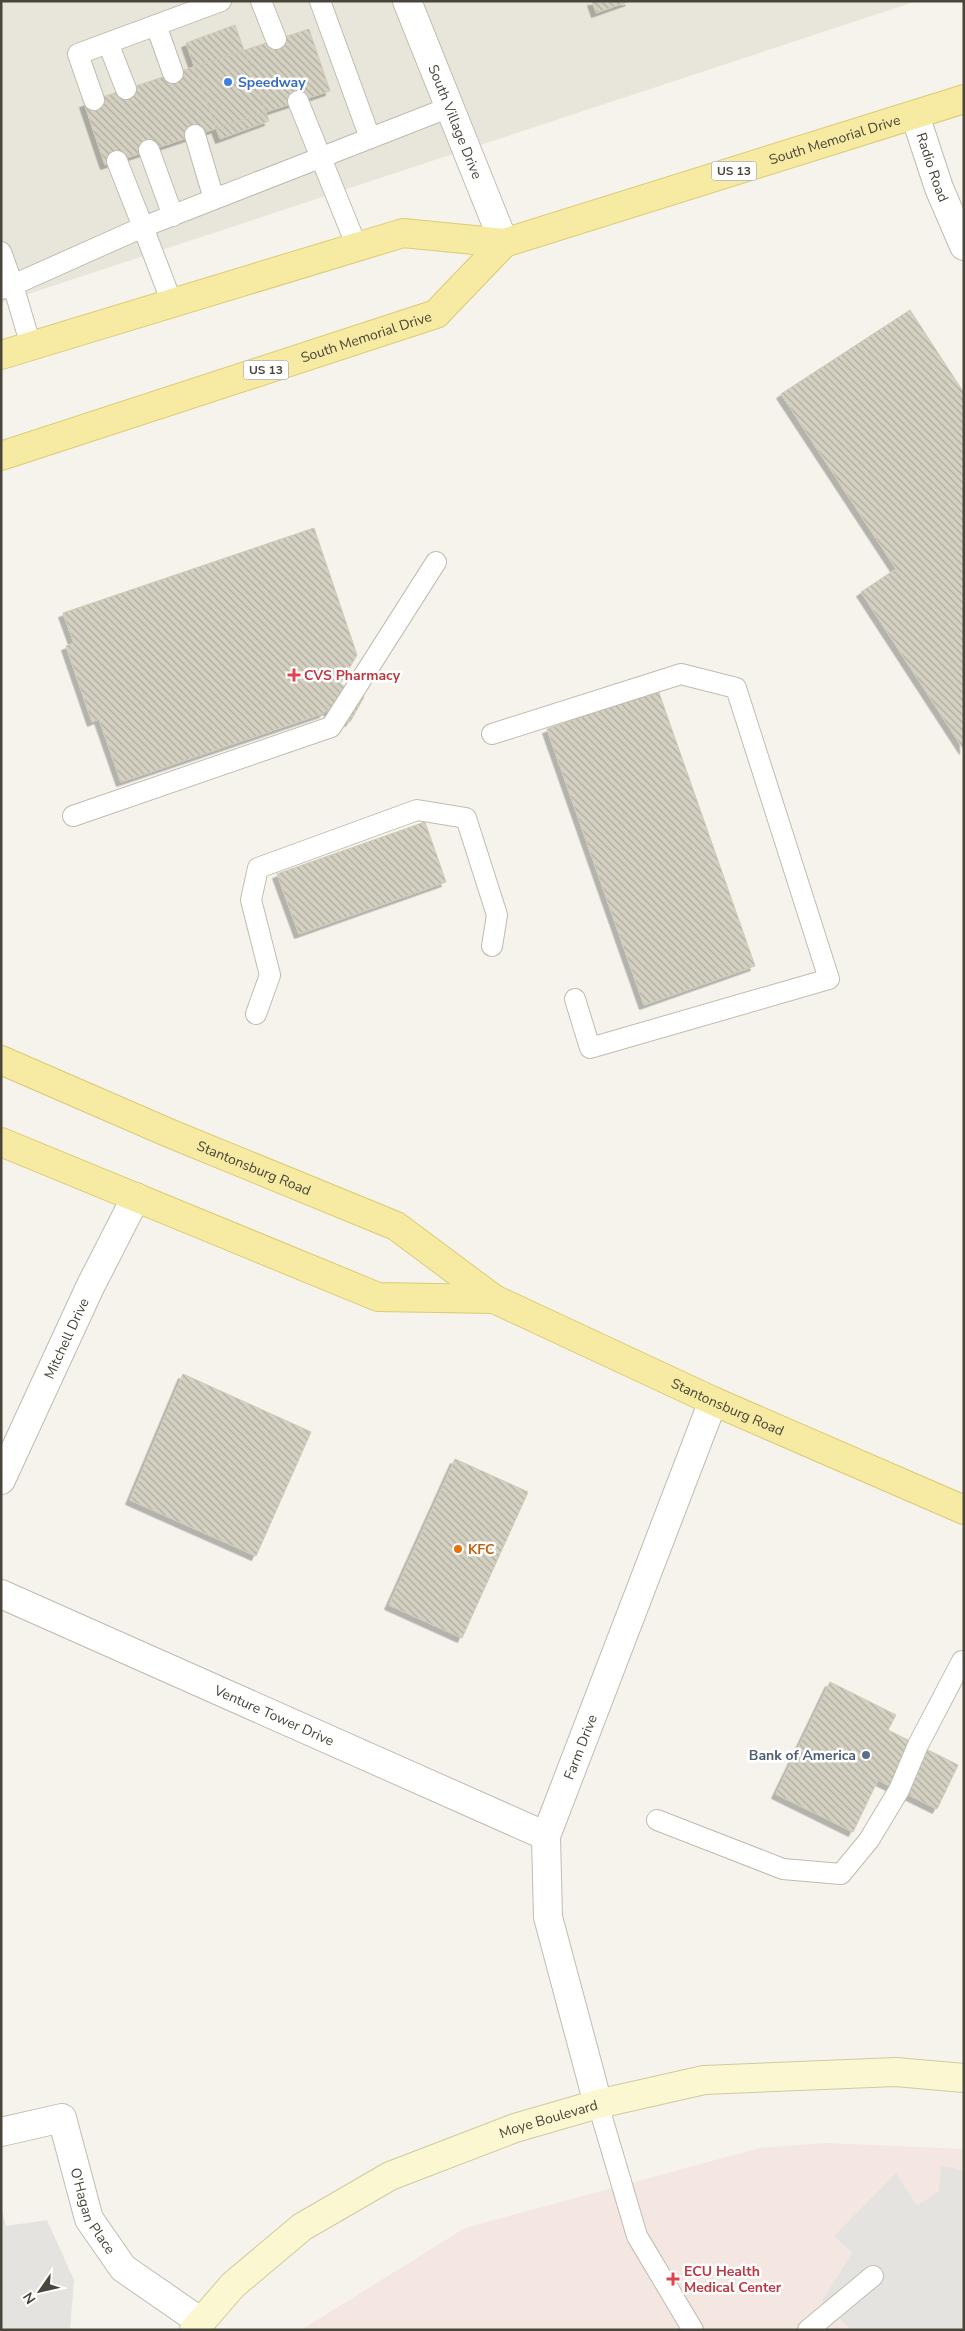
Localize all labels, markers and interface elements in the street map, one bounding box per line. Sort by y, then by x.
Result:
street label: South Village Drive [424,62,487,182]
place label: Speedway [238,73,306,92]
marker: Speedway [222,76,234,88]
street label: South Memorial Drive [767,110,903,169]
street label: Radio Road [912,130,953,205]
road number: US 13 [712,162,756,180]
street label: South Memorial Drive [298,307,434,367]
road number: US 13 [244,360,288,380]
place label: CVS Pharmacy [304,666,401,685]
marker: CVS Pharmacy [288,669,300,681]
street label: Stantonsburg Road [194,1136,314,1200]
street label: Mitchell Drive [39,1295,93,1382]
street label: Stantonsburg Road [668,1373,787,1440]
place label: KFC [468,1540,495,1559]
marker: KFC [452,1543,464,1555]
street label: Venture Tower Drive [211,1680,337,1750]
street label: Farm Drive [559,1711,601,1782]
place label: Bank of America [749,1746,856,1765]
marker: Bank of America [860,1749,872,1761]
street label: Moye Boulevard [496,2095,600,2143]
street label: O'Hagan Place [66,2166,120,2258]
place label: ECU Health Medical Center [684,2262,782,2297]
north arrow [15,2266,65,2316]
marker: ECU Health Medical Center [666,2272,680,2286]
text: N [19,2288,40,2308]

